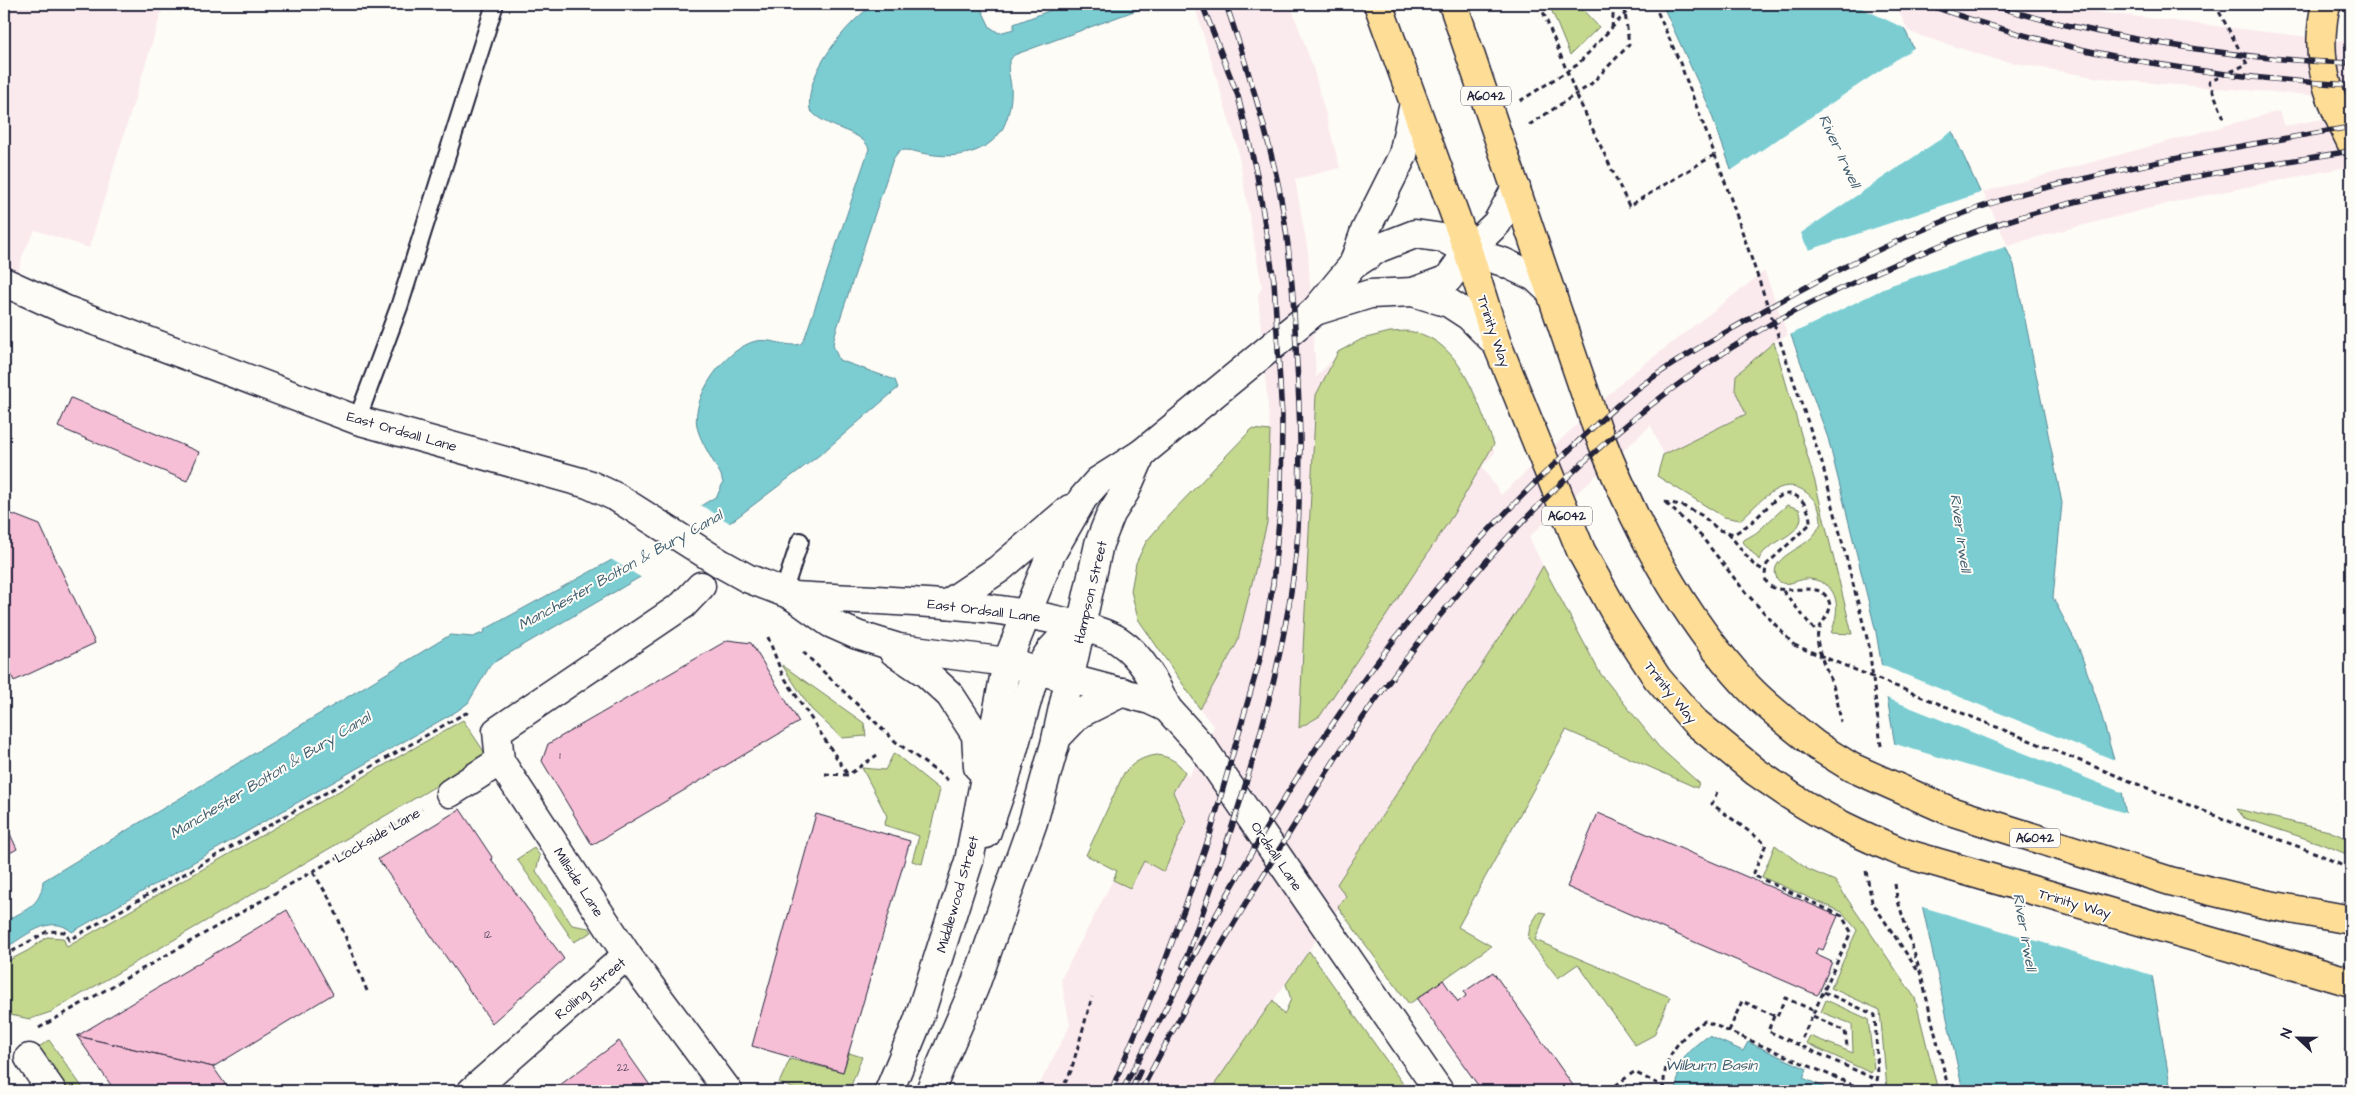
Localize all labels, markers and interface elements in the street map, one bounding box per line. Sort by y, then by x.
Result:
road number: A6042 [1461,86,1511,105]
water label: River Irwell [1813,111,1866,193]
street label: Trinity Way [1471,293,1515,370]
street label: East Ordsall Lane [344,407,459,457]
water label: River Irwell [1945,493,1977,575]
water label: Manchester Bolton & Bury Canal [514,505,728,636]
road number: A6042 [1542,506,1592,526]
street label: Hampson Street [1069,539,1113,646]
street label: East Ordsall Lane [926,594,1042,628]
street label: Trinity Way [1639,657,1702,728]
water label: Manchester Bolton & Bury Canal [166,706,376,845]
house number: 1 [559,748,561,763]
street label: Lockside Lane [331,803,424,869]
street label: Ordsall Lane [1246,818,1307,896]
road number: A6042 [2010,828,2060,848]
street label: Middlewood Street [932,833,984,955]
street label: Millside Lane [548,844,608,921]
street label: Trinity Way [2036,884,2114,924]
water label: River Irwell [2007,892,2042,974]
house number: 12 [484,927,493,942]
street label: Rolling Street [551,953,631,1025]
north arrow [2272,1012,2322,1062]
text: N [2276,1025,2298,1041]
water label: Wilburn Basin [1665,1055,1759,1076]
house number: 22 [617,1060,630,1075]

